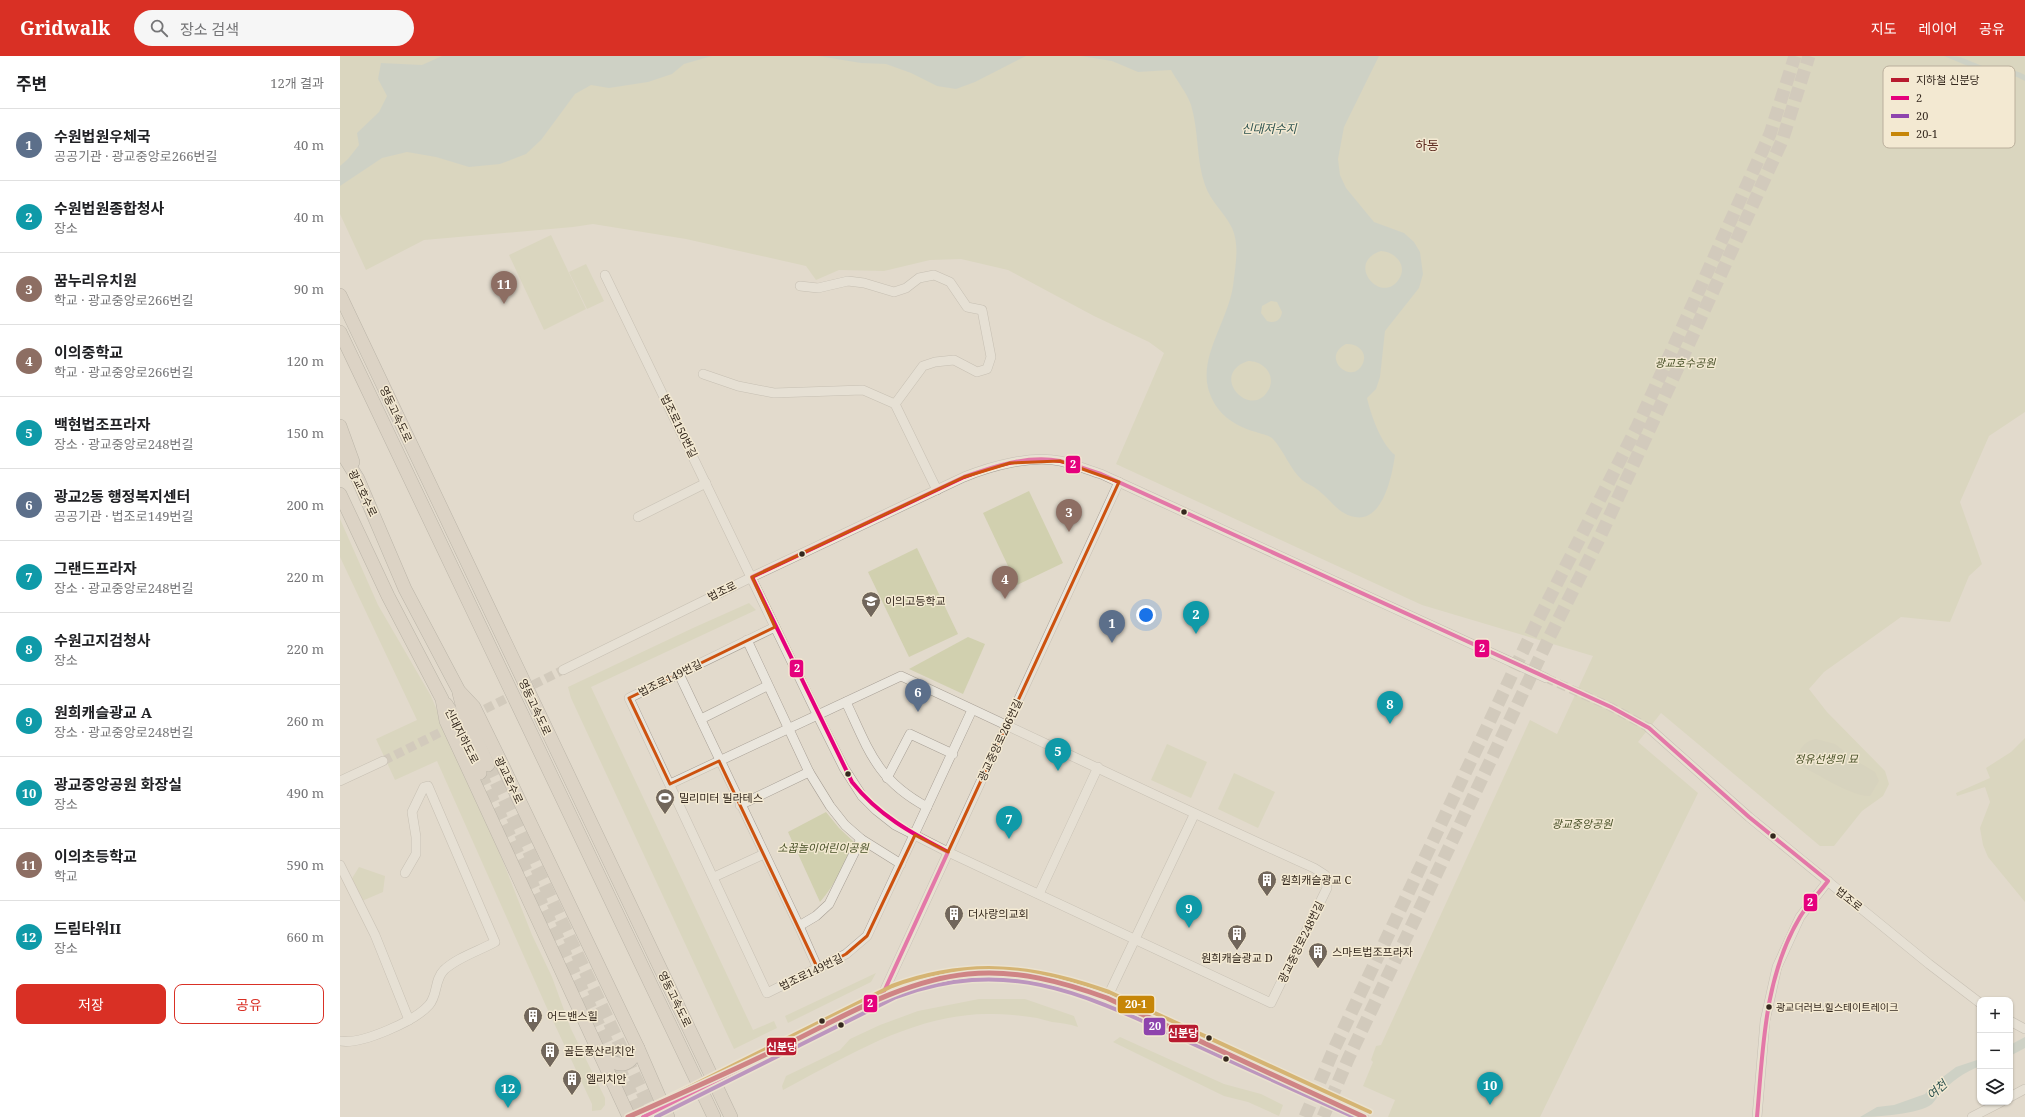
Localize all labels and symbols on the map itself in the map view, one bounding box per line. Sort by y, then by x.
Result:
legend [1883,66,2015,148]
text: 지하철 신분당 [1916,72,1980,87]
text: 2 [1916,90,1922,105]
text: 20 [1916,108,1928,123]
water label: 신대저수지 [1241,120,1298,137]
text: 20-1 [1916,126,1938,141]
district label: 하동 [1415,136,1439,154]
pin: 11 [491,271,517,304]
park label: 광교호수공원 [1655,355,1716,370]
street label: 영동고속도로 [377,383,416,444]
street label: 법조로150번길 [658,391,701,460]
line badge: 2 [1065,455,1081,474]
text: 2 [1070,456,1076,471]
street label: 광교호수로 [346,467,381,519]
pin: 3 [1056,499,1082,532]
unlabelled marker [1179,507,1189,517]
unlabelled marker [797,549,807,559]
pin: 4 [992,566,1018,599]
street label: 법조로 [705,577,739,604]
school or university icon: 이의고등학교 [860,590,882,618]
place label: 이의고등학교 [885,593,946,608]
pin: 2 [1183,601,1209,634]
your location [1136,605,1156,625]
pin: 1 [1099,610,1125,643]
line badge: 2 [1474,639,1490,658]
text: 2 [1479,640,1485,655]
street label: 법조로149번길 [635,656,704,699]
line badge: 2 [789,659,804,678]
text: 2 [794,660,800,675]
street label: 영동고속도로 [516,676,555,737]
pin: 6 [905,679,931,712]
pin: 8 [1377,691,1403,724]
street label: 광교중앙로266번길 [974,696,1025,783]
street label: 신대지하도로 [442,705,483,766]
pin: 5 [1045,738,1071,771]
park label: 정유선생의 묘 [1794,751,1859,766]
street label: 광교호수로 [492,754,527,806]
unlabelled marker [843,769,853,779]
sports icon: 밀리미터 필라테스 [654,787,676,815]
place label: 밀리미터 필라테스 [679,790,763,805]
pin: 7 [996,806,1022,839]
park label: 광교중앙공원 [1552,816,1613,831]
unlabelled marker [1768,831,1778,841]
park label: 소꿉놀이어린이공원 [777,840,869,855]
building icon: 원희캐슬광교 C [1256,869,1278,897]
place label: 원희캐슬광교 C [1281,872,1352,887]
street label: 법조로 [1833,883,1866,914]
line badge: 2 [1803,893,1818,912]
text: 2 [1807,894,1813,909]
pin: 9 [1176,895,1202,928]
street label: 광교중앙로248번길 [1274,898,1327,985]
building icon: 더사랑의교회 [943,903,965,931]
place label: 더사랑의교회 [968,906,1029,921]
building icon: 원희캐슬광교 D [1226,923,1248,951]
building icon: 스마트법조프라자 [1307,941,1329,969]
place label: 스마트법조프라자 [1332,944,1413,959]
street label: 법조로149번길 [776,950,845,993]
place label: 원희캐슬광교 D [1201,950,1273,965]
street label: 영동고속도로 [655,968,696,1029]
line badge: 2 [863,994,878,1013]
text: 2 [867,995,873,1010]
line badge: 20-1 [1117,995,1155,1014]
text: 20-1 [1125,996,1147,1011]
place label: 광교더러브.힐스테이트레이크 [1776,1000,1898,1014]
marker: 광교더러브.힐스테이트레이크 [1764,1002,1774,1012]
building icon: 어드밴스힐 [522,1005,544,1033]
place label: 어드밴스힐 [547,1008,598,1023]
unlabelled marker [817,1016,827,1026]
line badge: 20 [1143,1017,1166,1036]
text: 20 [1149,1018,1161,1033]
unlabelled marker [836,1020,846,1030]
line badge: 신분당 [1168,1024,1199,1043]
text: 신분당 [1168,1025,1198,1040]
unlabelled marker [1204,1033,1214,1043]
line badge: 신분당 [766,1037,797,1056]
text: 신분당 [767,1039,797,1054]
building icon: 골든풍산리치안 [539,1040,561,1068]
place label: 골든풍산리치안 [564,1043,635,1058]
unlabelled marker [1221,1054,1231,1064]
building icon: 엘리치안 [561,1068,583,1096]
place label: 엘리치안 [586,1071,626,1086]
pin: 10 [1477,1072,1503,1105]
pin: 12 [495,1075,521,1108]
water label: 여천 [1923,1075,1952,1103]

